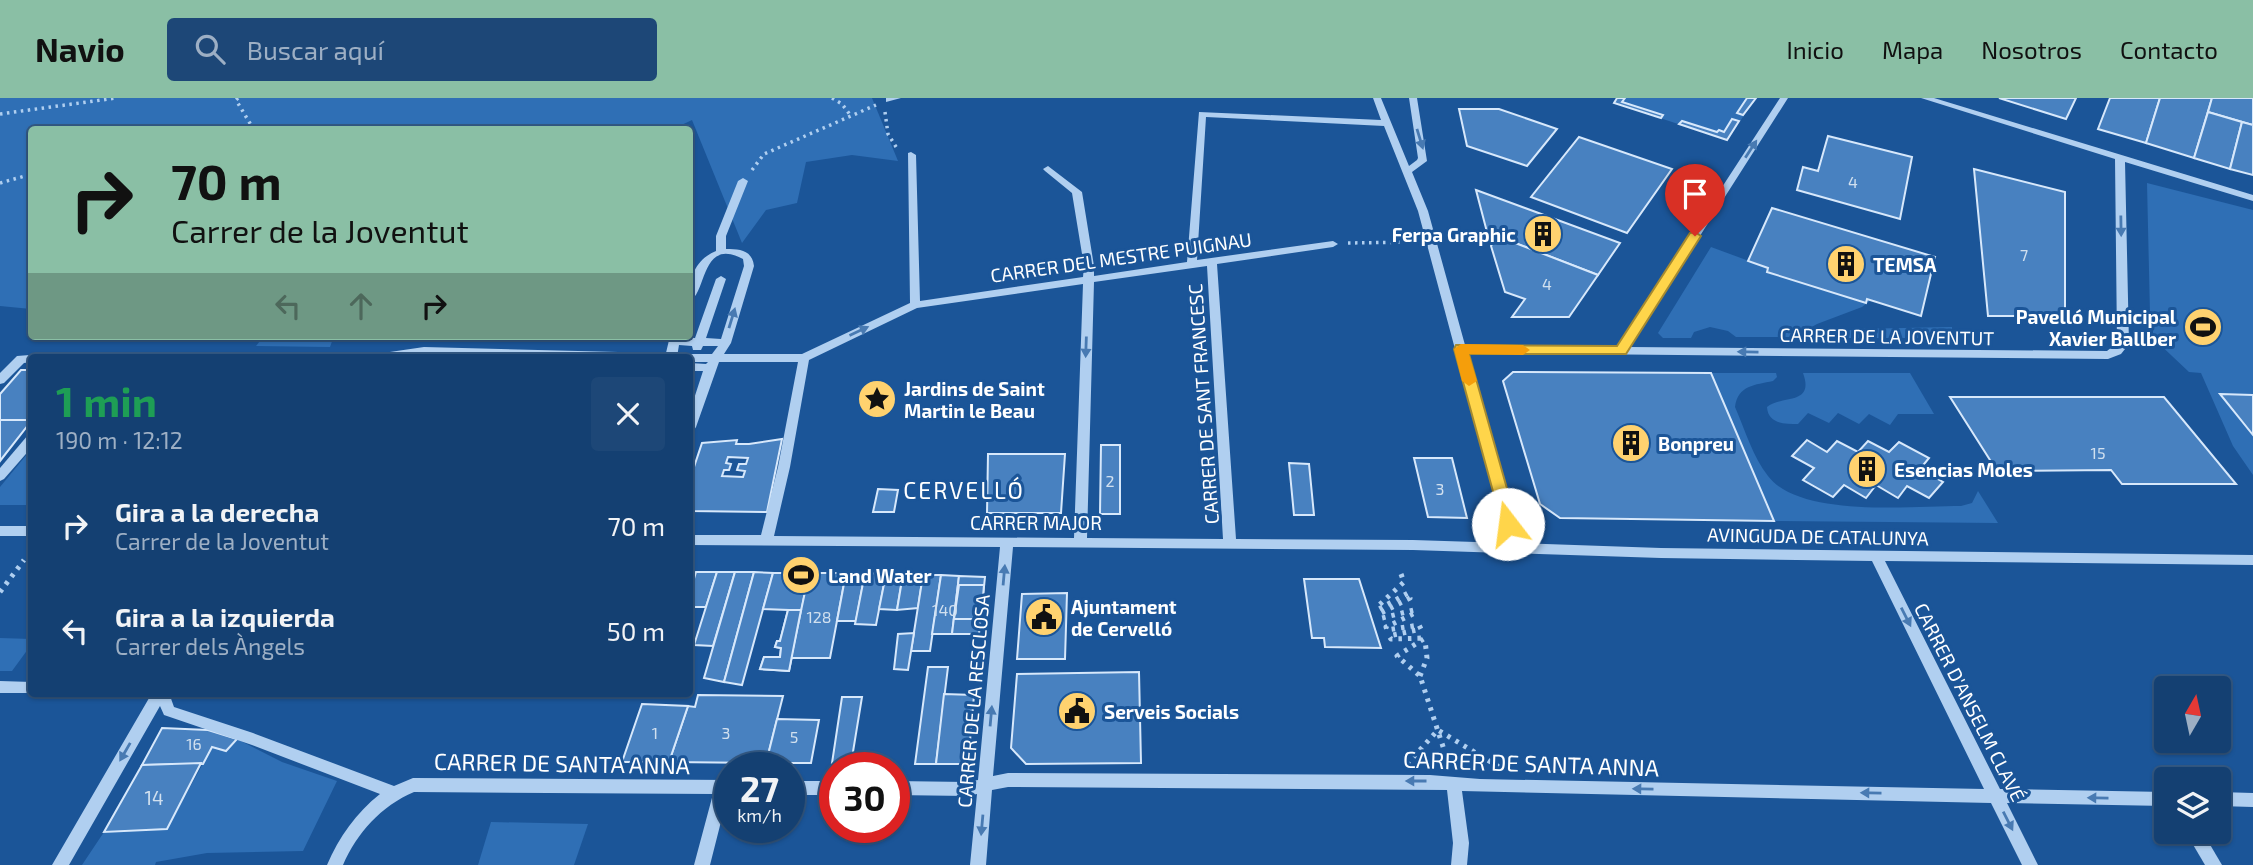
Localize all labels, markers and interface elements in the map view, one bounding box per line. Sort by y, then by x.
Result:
search box [167,18,657,81]
text: Navio [35,29,125,69]
icon: search [191,30,229,68]
text: Buscar aquí [247,34,384,65]
text: Inicio [1786,35,1844,64]
text: Mapa [1882,35,1943,64]
text: Nosotros [1981,35,2082,64]
text: Contacto [2120,35,2218,64]
one-way arrow [1415,128,1425,149]
one-way arrow [1744,140,1757,159]
text: 70 m [171,151,282,210]
icon: right [56,154,147,245]
pin [1665,164,1725,236]
house number: 4 [1848,172,1858,191]
icon: arrive [1676,175,1714,213]
text: Carrer de la Joventut [171,211,469,249]
building icon: Ferpa Graphic [1522,213,1564,255]
one-way arrow [2115,215,2127,237]
place label: Ferpa Graphic [1392,223,1516,246]
street label: CARRER DEL MESTRE PUIGNAU [989,227,1253,287]
building icon: TEMSA [1825,243,1867,285]
house number: 7 [2020,245,2028,264]
place label: TEMSA [1873,253,1937,276]
house number: 4 [1542,274,1552,293]
street label: CARRER DE SANT FRANCESC [1183,283,1223,525]
icon: left [269,287,307,325]
icon: ahead [342,287,380,325]
icon: right [415,287,453,325]
place label: Pavelló Municipal Xavier Ballber [2016,305,2177,350]
sports icon: Pavelló Municipal Xavier Ballber [2182,306,2224,348]
one-way arrow [728,308,738,329]
street label: CARRER DE LA JOVENTUT [1780,323,1994,349]
one-way arrow [849,325,869,337]
one-way arrow [1081,336,1092,358]
one-way arrow [1736,346,1758,358]
text: 1 min [56,375,157,425]
button: close [591,377,665,451]
place label: Jardins de Saint Martin le Beau [904,377,1045,422]
place icon: Jardins de Saint Martin le Beau [856,378,898,420]
building icon: Bonpreu [1610,422,1652,464]
text: 190 m · 12:12 [56,426,183,454]
place label: Bonpreu [1658,432,1734,455]
house number: 15 [2091,443,2105,462]
building icon: Esencias Moles [1846,448,1888,490]
place label: Esencias Moles [1894,458,2033,481]
house number: 2 [1106,471,1115,490]
district label: CERVELLÓ [903,476,1025,504]
house number: 3 [1436,479,1444,498]
position arrow [1471,487,1545,561]
text: Gira a la derecha [115,496,319,527]
icon: right [56,507,94,545]
text: 70 m [607,510,665,541]
street label: CARRER MAJOR [970,511,1102,534]
street label: AVINGUDA DE CATALUNYA [1707,523,1929,549]
text: Carrer de la Joventut [115,527,329,555]
sports icon: Land Water [780,554,822,596]
place label: Land Water [828,564,932,587]
one-way arrow [999,564,1010,586]
street label: CARRER DE LA RESCLOSA [952,593,994,809]
place label: Ajuntament de Cervelló [1071,595,1177,640]
public building icon: Ajuntament de Cervelló [1023,596,1065,638]
street label: CARRER D'ANSELM CLAVÉ [1910,599,2030,805]
house number: 140 [932,600,958,619]
text: Gira a la izquierda [115,601,335,632]
house number: 128 [806,607,832,626]
one-way arrow [1901,607,1912,627]
icon: left [56,612,94,650]
text: 50 m [607,615,665,646]
text: Carrer dels Àngels [115,632,305,660]
north arrow [2154,676,2231,752]
map controls [2154,676,2231,844]
public building icon: Serveis Socials [1056,690,1098,732]
place label: Serveis Socials [1104,700,1239,723]
one-way arrow [986,705,997,727]
house number: 1 [652,723,658,742]
house number: 3 [722,723,730,742]
house number: 5 [790,727,798,746]
house number: 16 [186,734,202,753]
one-way arrow [120,742,132,762]
street label: CARRER DE SANTA ANNA [1403,745,1660,781]
street label: CARRER DE SANTA ANNA [434,747,691,779]
speed limit sign: 30 [819,752,910,843]
text: 27 [740,767,779,809]
button: layers [2154,767,2231,844]
one-way arrow [1405,775,1427,787]
one-way arrow [1632,783,1654,795]
house number: 14 [144,786,164,809]
one-way arrow [1860,788,1882,799]
one-way arrow [2087,792,2109,803]
text: km/h [737,804,782,826]
one-way arrow [2002,811,2013,831]
one-way arrow [976,814,987,836]

